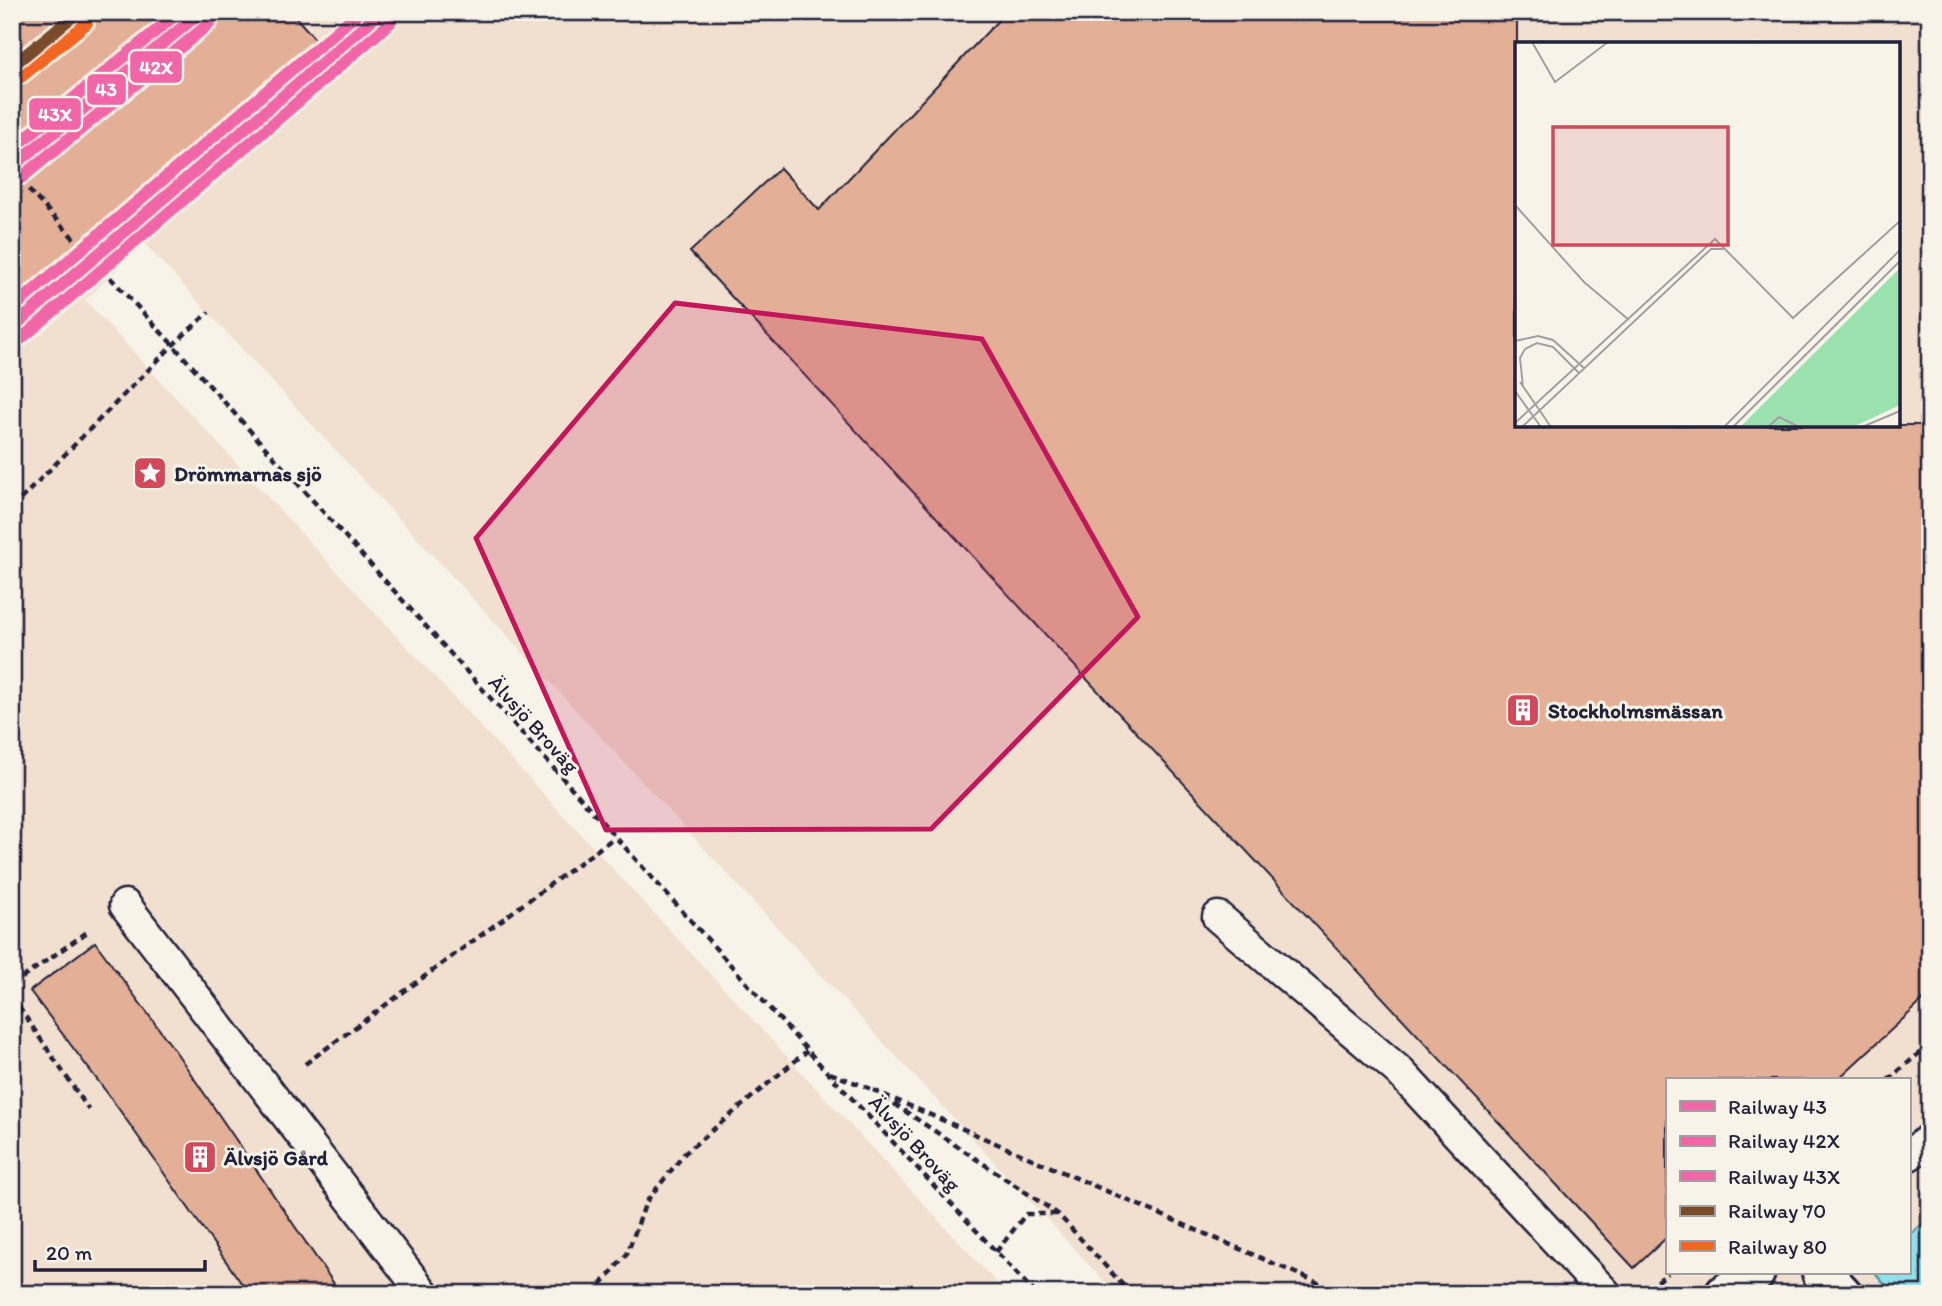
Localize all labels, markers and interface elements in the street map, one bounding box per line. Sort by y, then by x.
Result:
inset map [1515,42,1900,427]
line badge: 42X [129,50,183,84]
text: 42X [139,56,174,79]
line badge: 43 [86,73,127,106]
text: 43 [95,78,117,101]
line badge: 43X [28,97,82,131]
text: 43X [38,103,73,126]
place icon: Drömmarnas sjö [131,454,169,492]
place label: Drömmarnas sjö [174,461,322,487]
street label: Älvsjö Broväg [484,670,585,778]
building icon: Stockholmsmässan [1504,691,1542,729]
place label: Stockholmsmässan [1548,698,1723,723]
legend [1666,1078,1910,1274]
street label: Älvsjö Broväg [864,1090,966,1197]
text: Railway 43 [1728,1094,1827,1119]
text: Railway 42X [1728,1128,1840,1153]
building icon: Älvsjö Gård [181,1138,219,1176]
place label: Älvsjö Gård [223,1145,329,1171]
text: Railway 43X [1728,1164,1841,1189]
text: Railway 70 [1728,1198,1826,1223]
scale bar [35,1229,205,1273]
text: Railway 80 [1728,1234,1827,1259]
text: 20 m [46,1240,93,1265]

